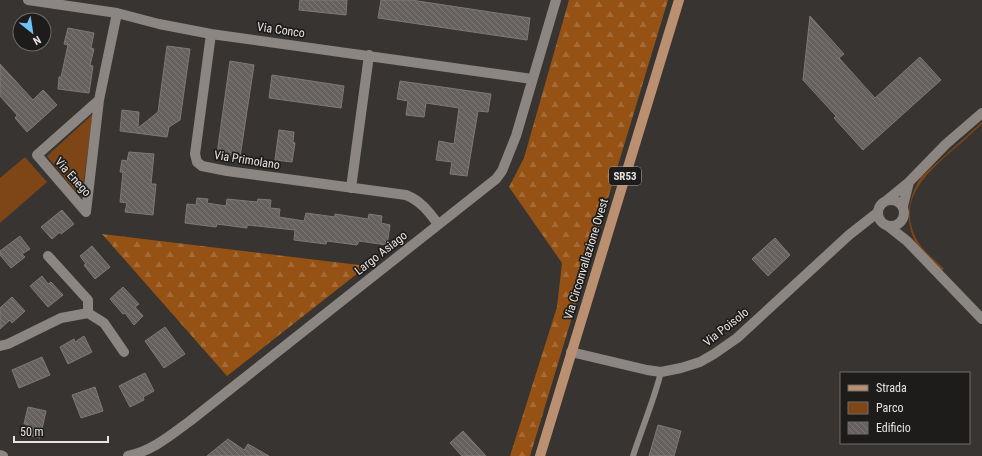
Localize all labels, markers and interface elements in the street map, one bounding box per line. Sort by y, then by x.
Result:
north arrow [12,12,52,52]
street label: Via Conco [256,20,306,40]
text: N [30,33,43,48]
street label: Via Primolano [213,148,281,172]
street label: Via Enego [52,155,94,199]
road number: SR53 [609,167,641,185]
street label: Via Circonvallazione Ovest [561,196,611,321]
street label: Largo Asiago [352,228,410,278]
street label: Via Poisolo [701,305,751,349]
legend [840,372,970,444]
text: Strada [876,381,907,395]
text: Parco [876,401,903,415]
scale bar [14,418,108,444]
text: Edificio [876,421,911,435]
text: 50 m [20,425,44,439]

